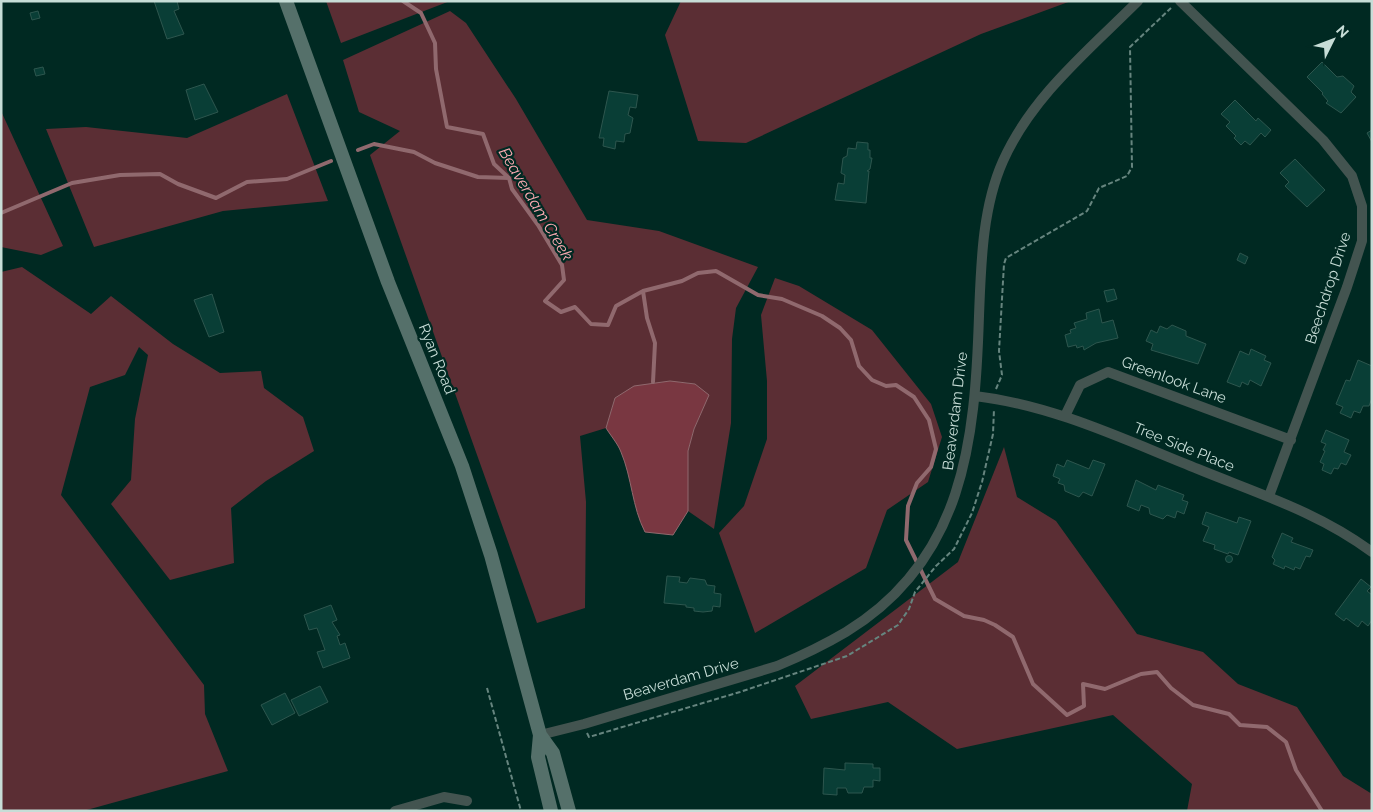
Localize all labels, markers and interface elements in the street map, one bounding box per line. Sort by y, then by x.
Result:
north arrow [1308,15,1358,65]
text: N [1333,22,1352,41]
water label: Beaverdam Creek [495,144,577,264]
street label: Beechdrop Drive [1301,230,1355,346]
street label: Ryan Road [415,321,459,397]
street label: Beaverdam Drive [939,351,971,471]
street label: Greenlook Lane [1119,353,1229,407]
street label: Tree Side Place [1131,419,1237,475]
street label: Beaverdam Drive [621,654,741,704]

